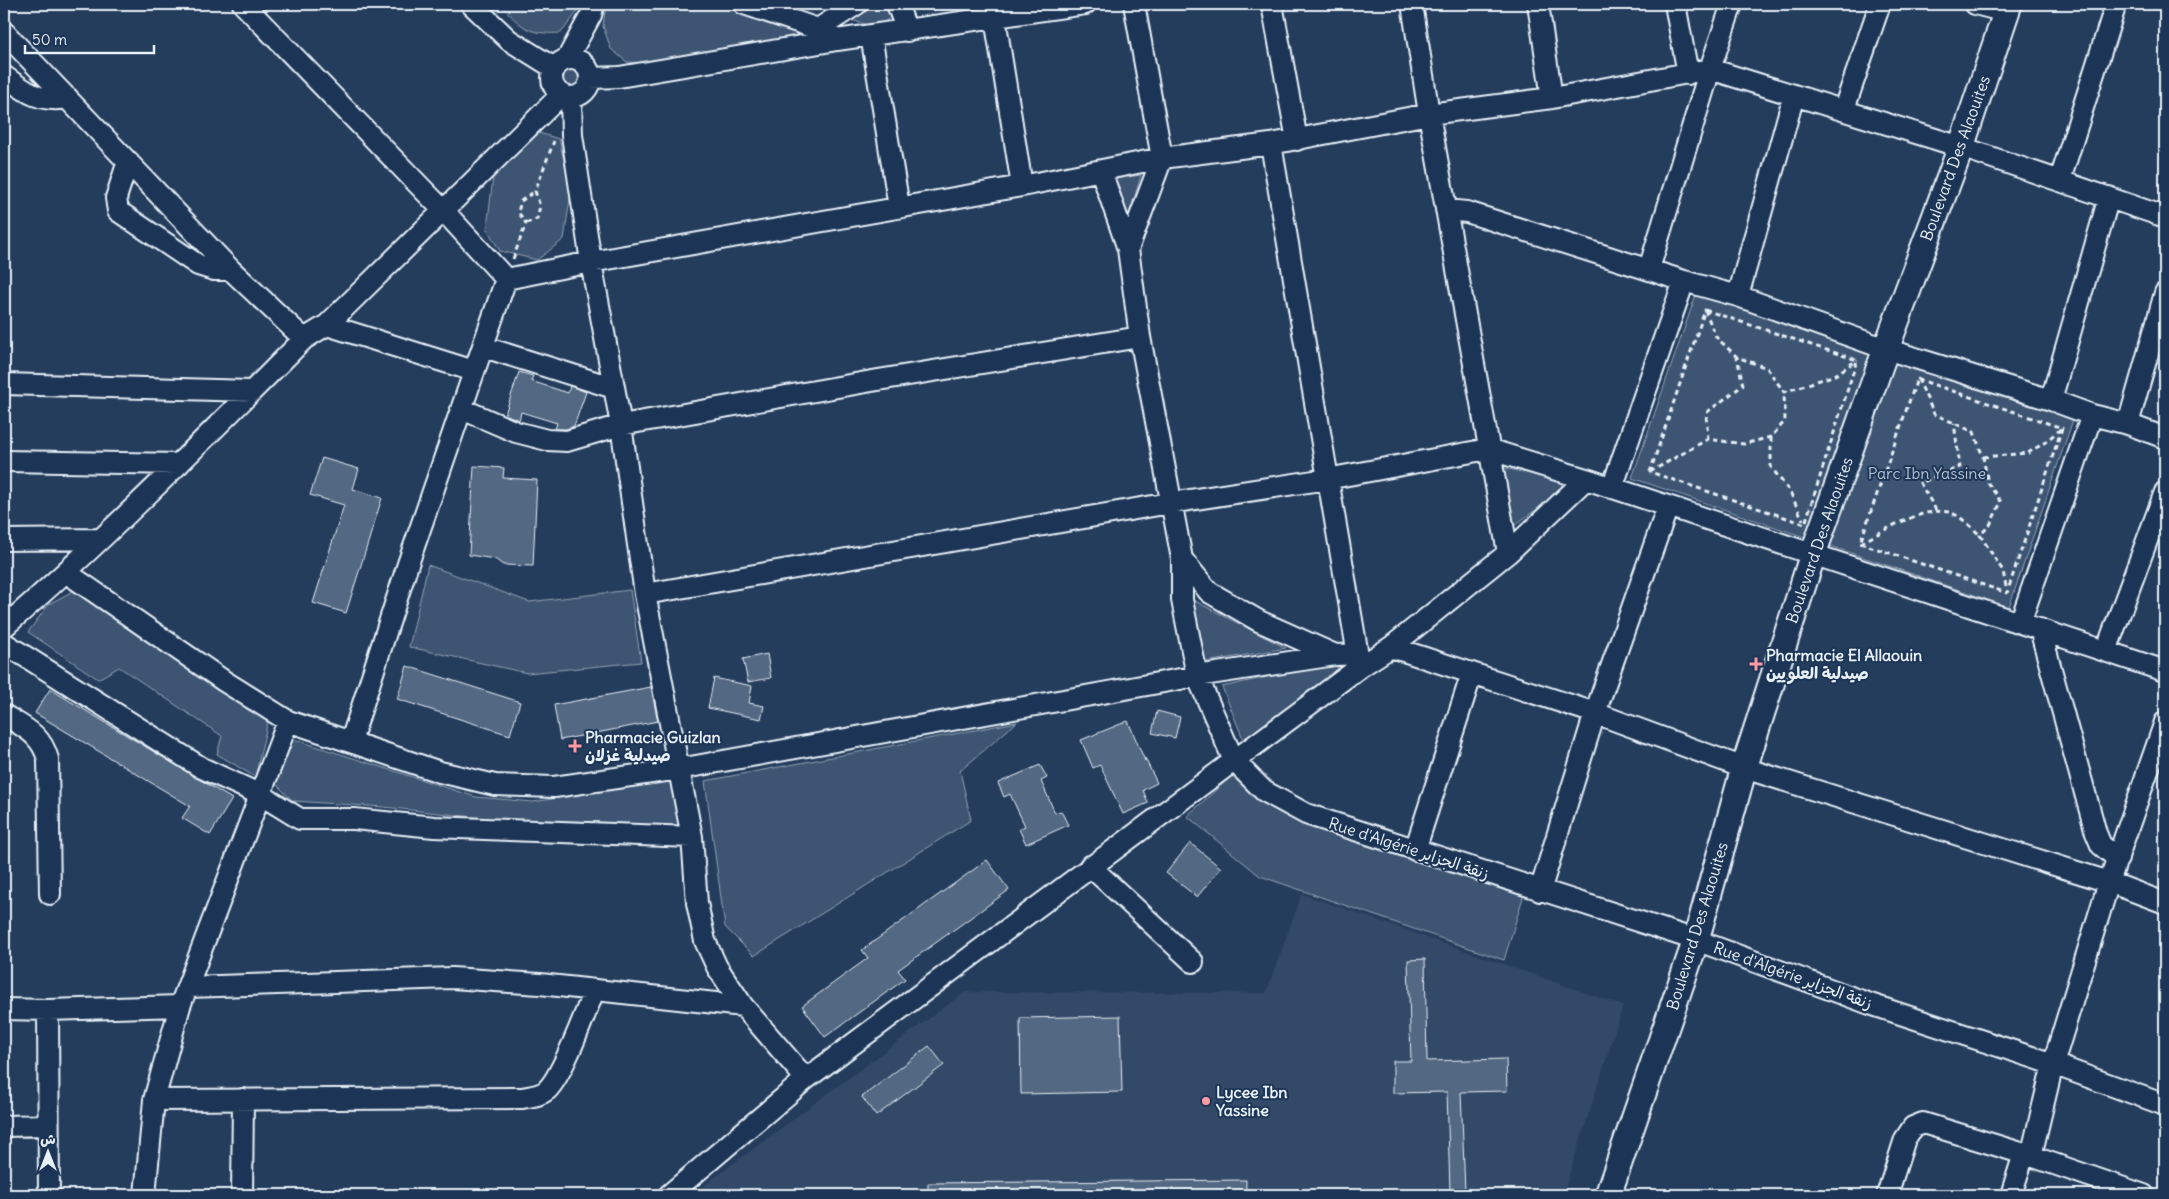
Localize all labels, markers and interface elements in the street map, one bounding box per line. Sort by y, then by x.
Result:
scale bar [25,22,154,54]
text: 50 m [32,30,67,49]
street label: Boulevard Des Alaouites [1916,73,1994,243]
street label: Boulevard Des Alaouites [1781,454,1857,626]
park label: Parc Ibn Yassine [1868,463,1986,483]
place label: Pharmacie El Allaouin صيدلية العلويين [1766,645,1922,684]
marker: Pharmacie El Allaouin صيدلية العلويين [1750,658,1762,670]
place label: Pharmacie Guizlan صيدلية غزلان [585,727,721,765]
marker: Pharmacie Guizlan صيدلية غزلان [569,740,581,752]
street label: Rue d'Algérie زنقة الجزاير [1326,813,1492,883]
street label: Boulevard Des Alaouites [1662,840,1732,1012]
street label: Rue d'Algérie زنقة الجزاير [1711,937,1875,1013]
place label: Lycee Ibn Yassine [1215,1082,1288,1120]
marker: Lycee Ibn Yassine [1200,1095,1212,1107]
north arrow [22,1126,72,1176]
text: ش [40,1130,56,1148]

